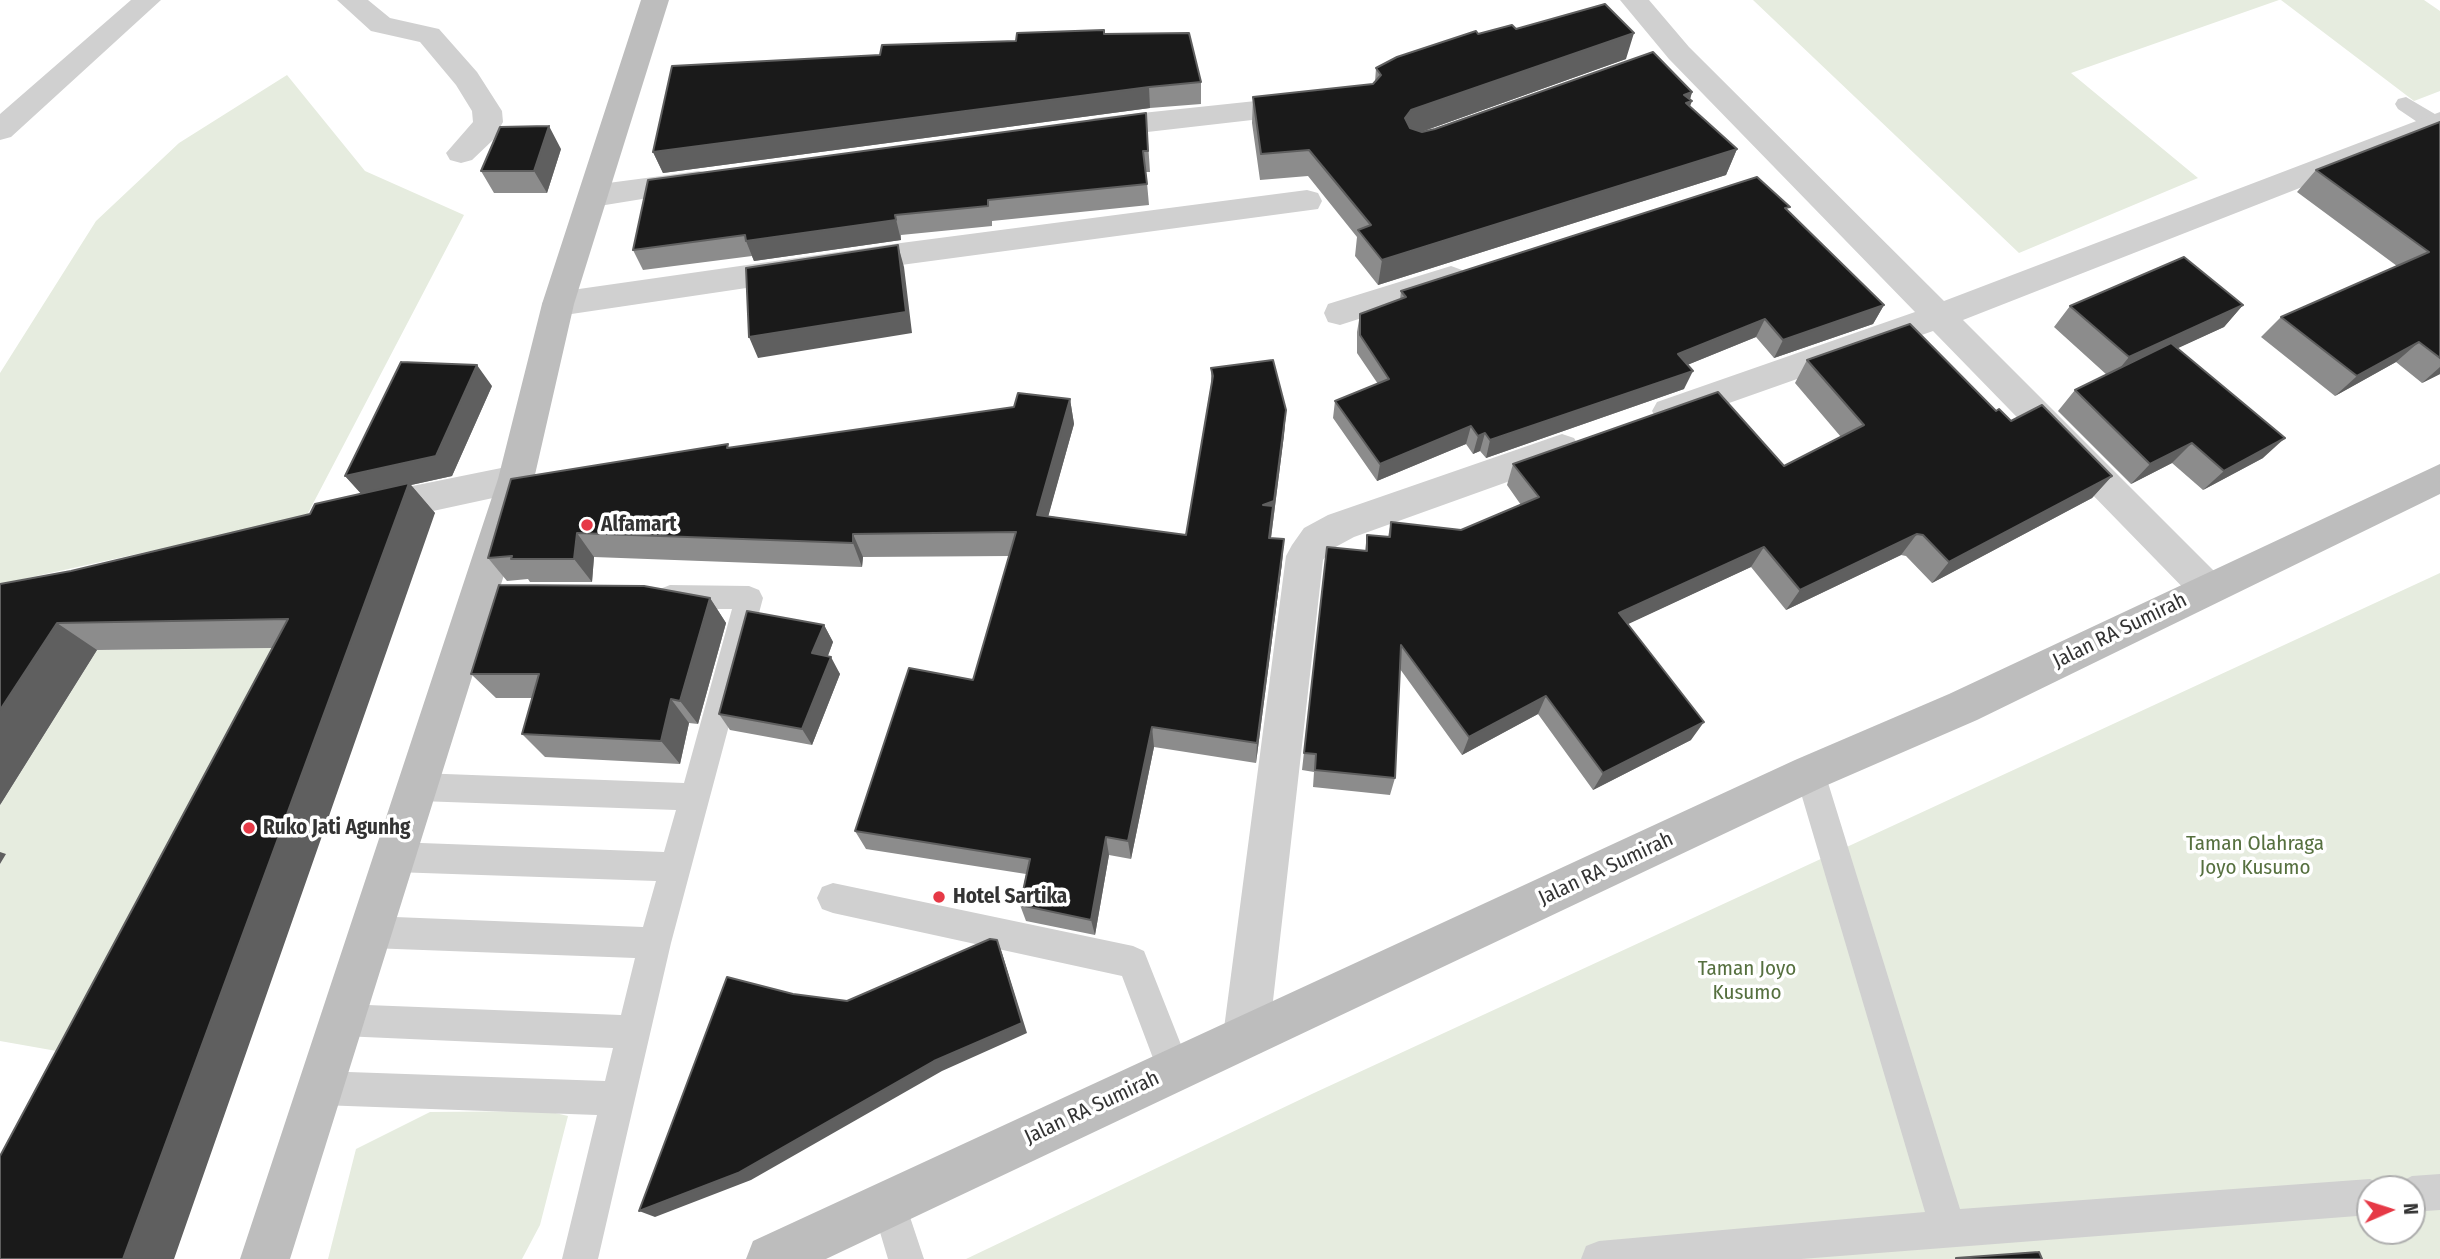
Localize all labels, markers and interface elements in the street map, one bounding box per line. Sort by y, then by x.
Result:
place label: Alfamart [601,512,677,538]
marker: Alfamart [579,517,595,533]
street label: Jalan RA Sumirah [2049,588,2191,674]
place label: Ruko Jati Agunhg [263,815,410,841]
marker: Ruko Jati Agunhg [241,820,257,836]
street label: Jalan RA Sumirah [1535,827,1677,911]
park label: Taman Olahraga Joyo Kusumo [2186,831,2324,881]
place label: Hotel Sartika [953,884,1067,910]
marker: Hotel Sartika [931,889,947,905]
park label: Taman Joyo Kusumo [1698,956,1796,1006]
street label: Jalan RA Sumirah [1021,1066,1163,1150]
north arrow [2356,1175,2426,1245]
text: N [2399,1203,2422,1215]

